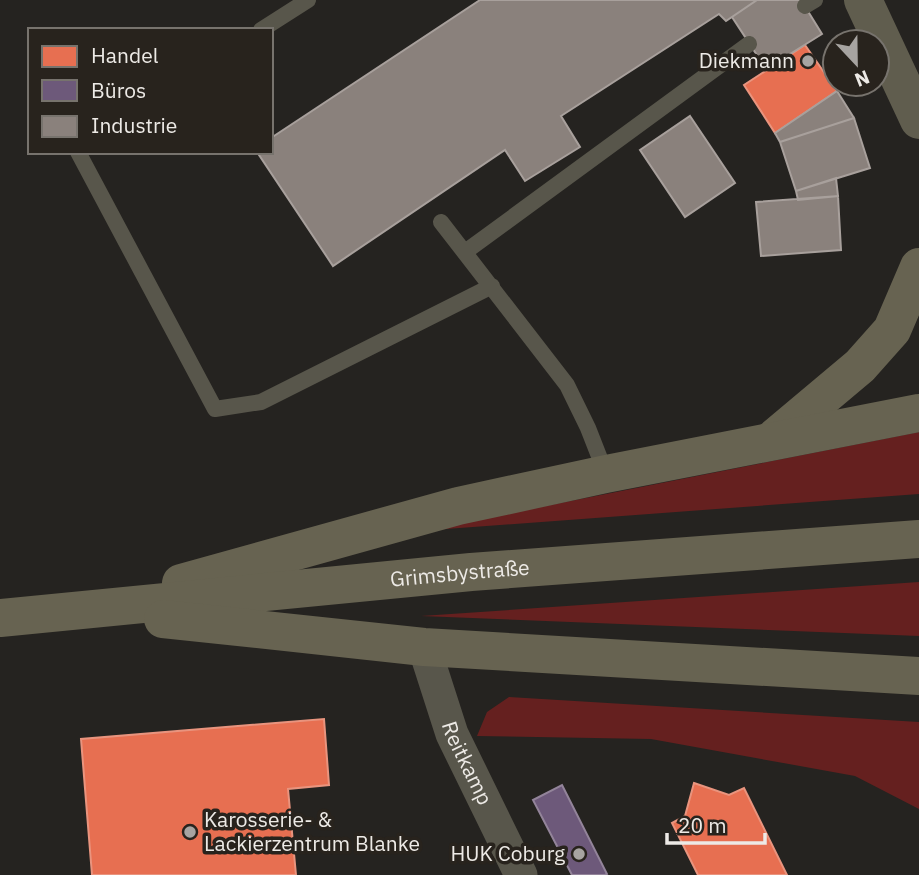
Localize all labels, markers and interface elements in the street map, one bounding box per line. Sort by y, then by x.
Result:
legend [28,28,273,154]
north arrow [821,28,891,98]
text: Handel [91,41,159,69]
place label: Diekmann [699,46,794,74]
marker: Diekmann [800,53,816,69]
text: N [851,65,873,92]
text: Büros [91,76,146,104]
text: Industrie [91,111,177,139]
street label: Grimsbystraße [389,553,531,593]
street label: Reitkamp [436,718,500,809]
scale bar [667,802,765,846]
place label: Karosserie- & Lackierzentrum Blanke [204,805,420,857]
text: 20 m [678,811,727,839]
marker: Karosserie- & Lackierzentrum Blanke [182,824,198,840]
place label: HUK Coburg [450,839,565,867]
marker: HUK Coburg [571,846,587,862]

